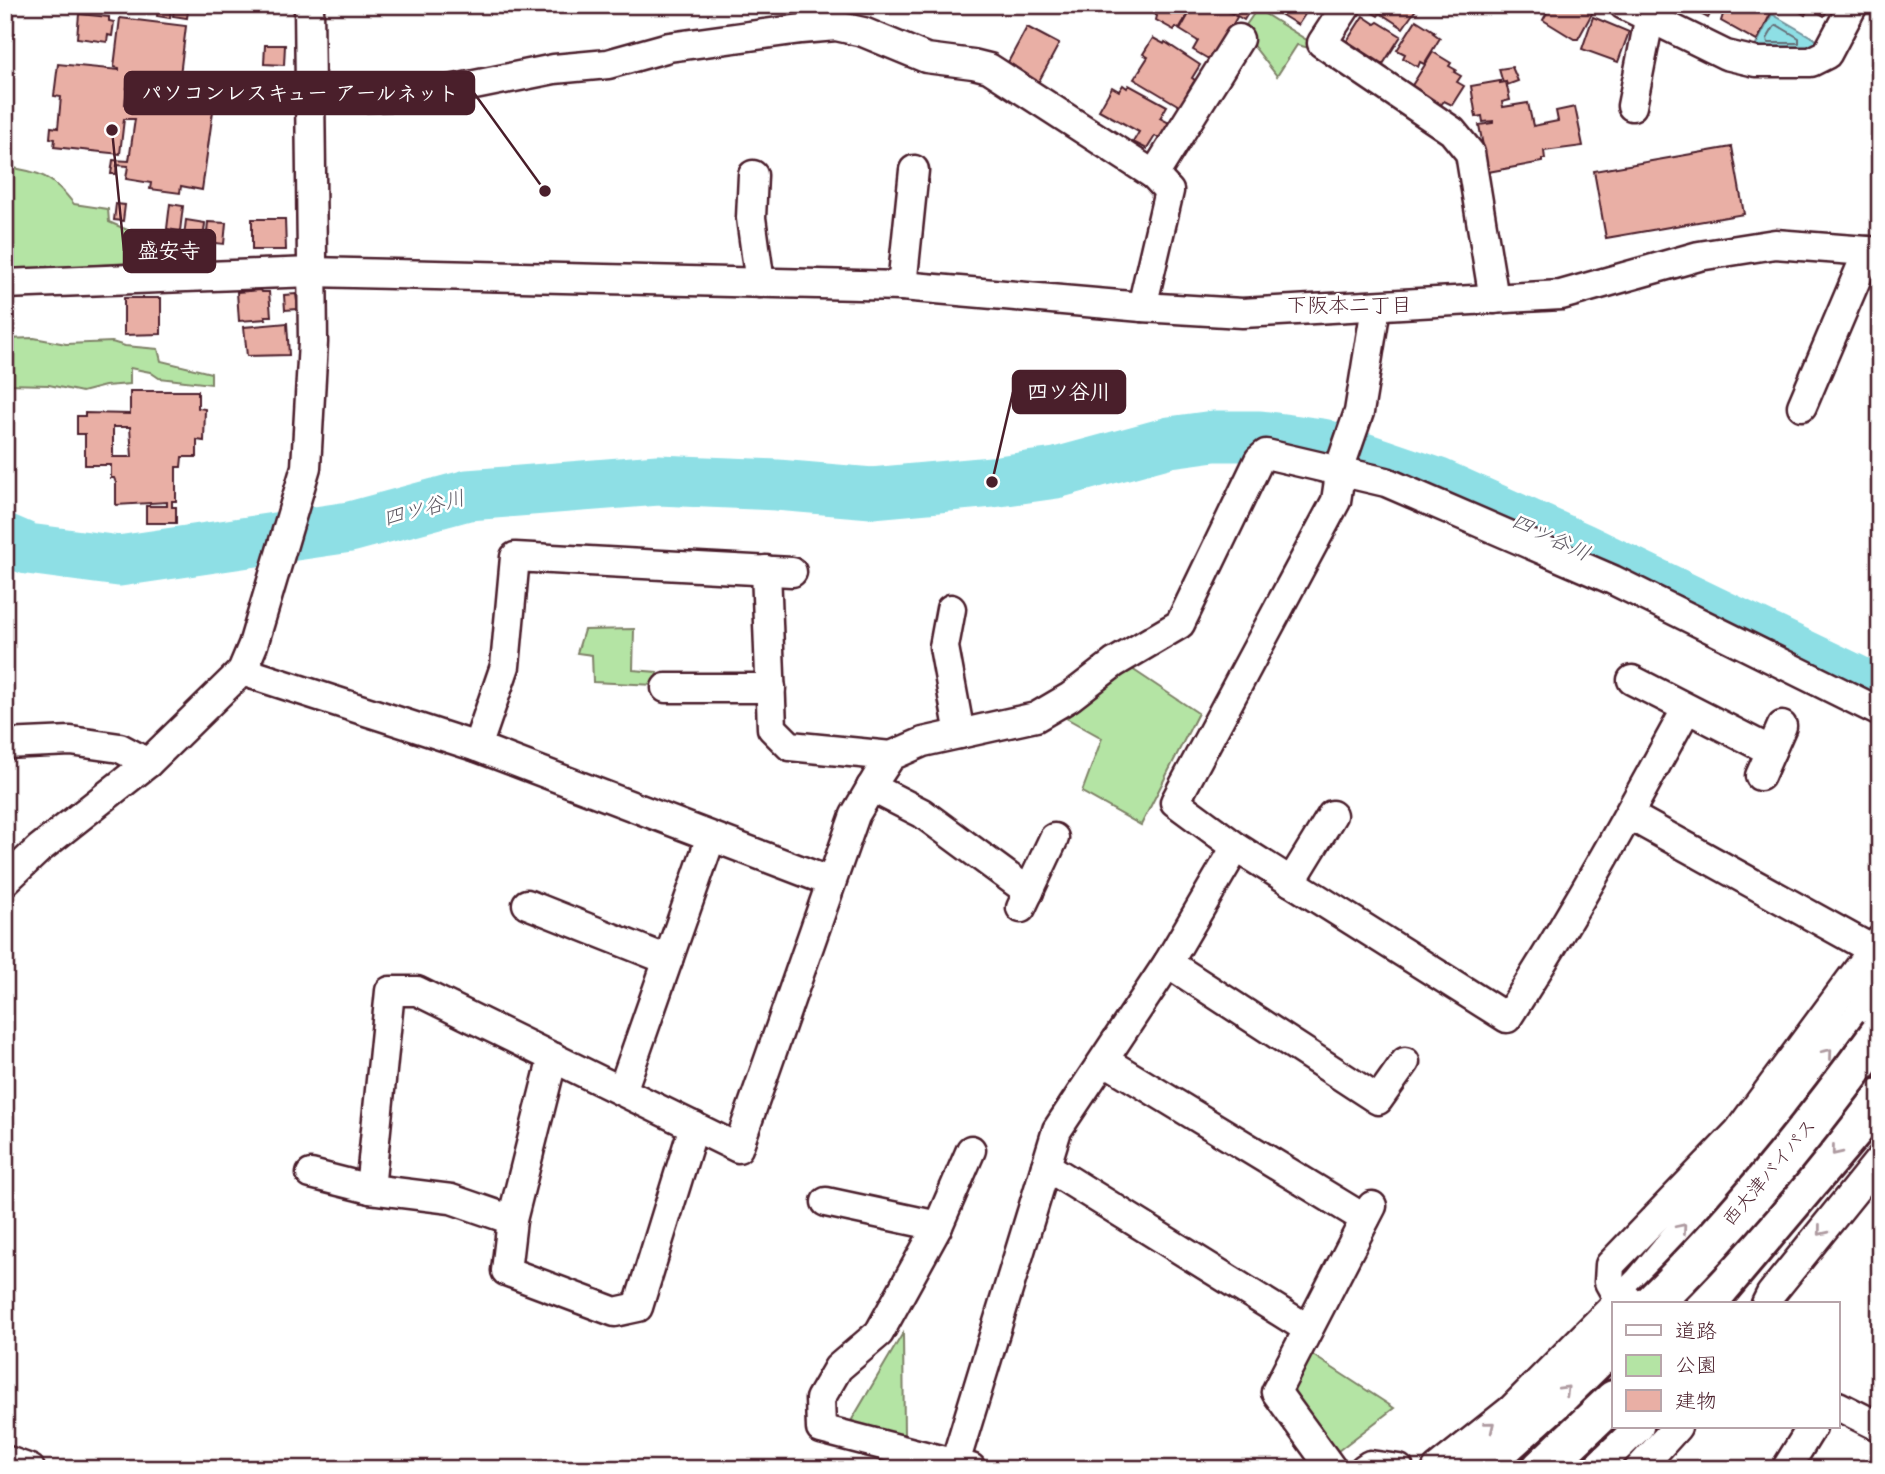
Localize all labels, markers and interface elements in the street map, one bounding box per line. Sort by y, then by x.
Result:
callout: パソコンレスキュー アールネット [125,72,474,114]
text: パソコンレスキュー アールネット [141,79,459,107]
callout: 盛安寺 [124,230,215,272]
text: 盛安寺 [138,237,201,265]
district label: 下阪本二丁目 [1286,291,1412,319]
callout: 四ツ谷川 [1013,371,1125,413]
text: 四ツ谷川 [1027,378,1111,406]
water label: 四ツ谷川 [380,484,468,532]
water label: 四ツ谷川 [1507,507,1595,567]
one-way arrow [1820,1049,1832,1062]
street label: 西大津バイパス [1717,1113,1821,1231]
one-way arrow [1832,1143,1845,1155]
one-way arrow [1674,1224,1687,1236]
one-way arrow [1817,1224,1830,1236]
legend [1612,1302,1840,1428]
text: 道路 [1675,1317,1717,1345]
text: 公園 [1675,1351,1717,1379]
one-way arrow [1557,1385,1570,1398]
text: 建物 [1675,1387,1717,1415]
one-way arrow [1482,1422,1495,1434]

